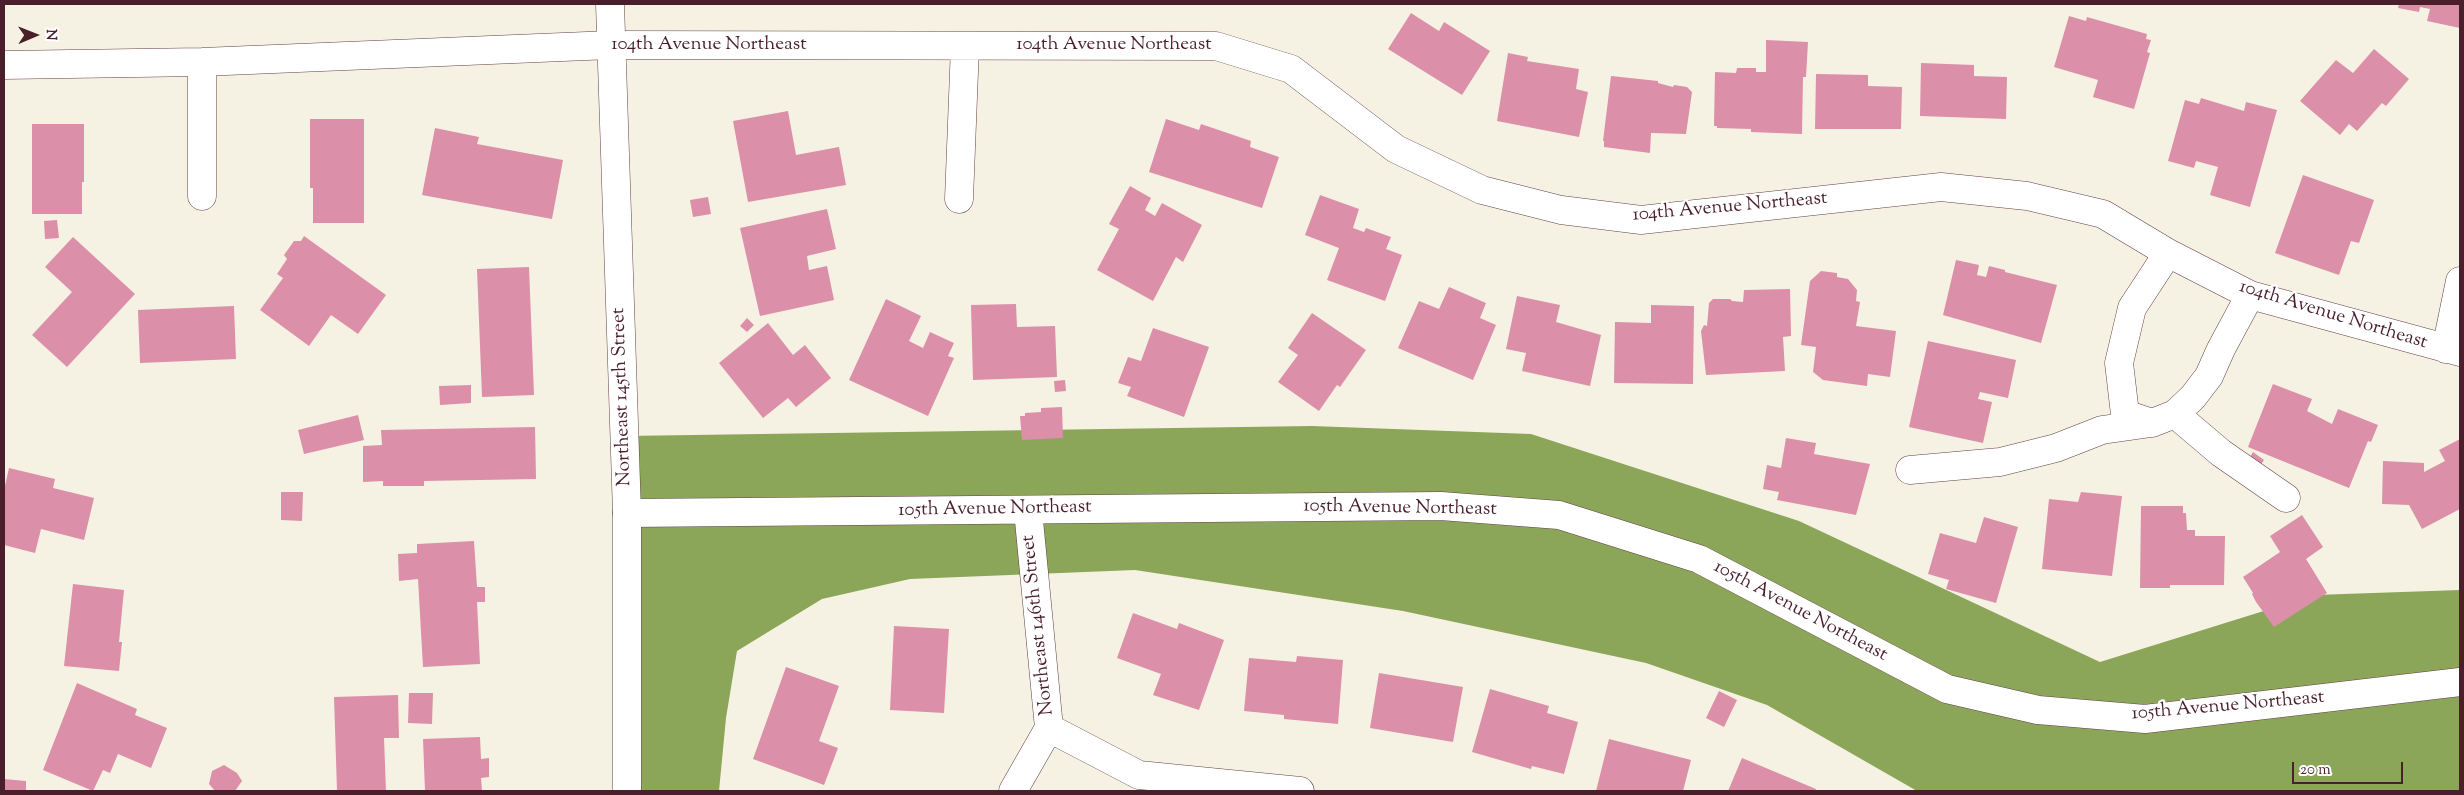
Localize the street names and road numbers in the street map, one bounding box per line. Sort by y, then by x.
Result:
street label: 104th Avenue Northeast [611,35,807,57]
street label: 104th Avenue Northeast [1016,35,1212,57]
street label: 104th Avenue Northeast [1632,188,1828,228]
street label: 104th Avenue Northeast [2236,277,2430,355]
street label: Northeast 145th Street [608,307,638,487]
street label: 105th Avenue Northeast [1303,496,1497,522]
street label: 105th Avenue Northeast [898,497,1092,523]
street label: Northeast 146th Street [1018,534,1060,716]
street label: 105th Avenue Northeast [1709,557,1891,667]
street label: 105th Avenue Northeast [2131,687,2325,727]

